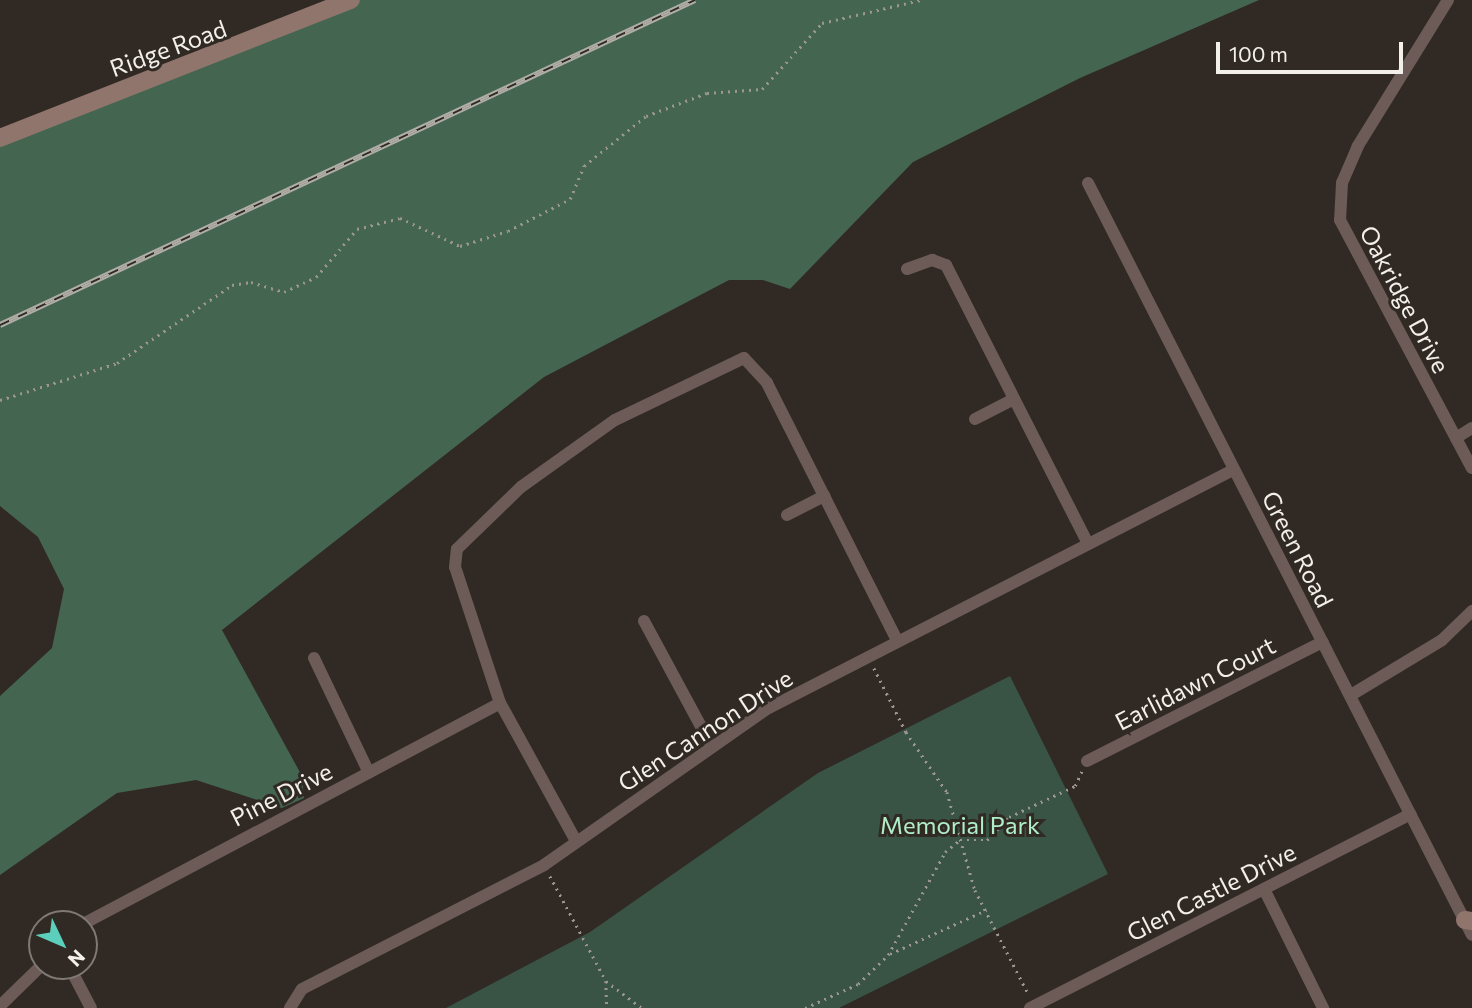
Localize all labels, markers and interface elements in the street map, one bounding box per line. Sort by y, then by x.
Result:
street label: Ridge Road [106,14,230,82]
scale bar [1220,28,1407,72]
text: 100 m [1229,41,1288,66]
street label: Oakridge Drive [1354,220,1456,378]
street label: Green Road [1256,486,1340,612]
street label: Earlidawn Court [1110,630,1280,736]
street label: Glen Cannon Drive [613,663,797,797]
street label: Pine Drive [225,756,337,832]
park label: Memorial Park [880,811,1040,839]
street label: Glen Castle Drive [1122,837,1300,947]
north arrow [28,910,98,980]
text: N [64,945,90,972]

